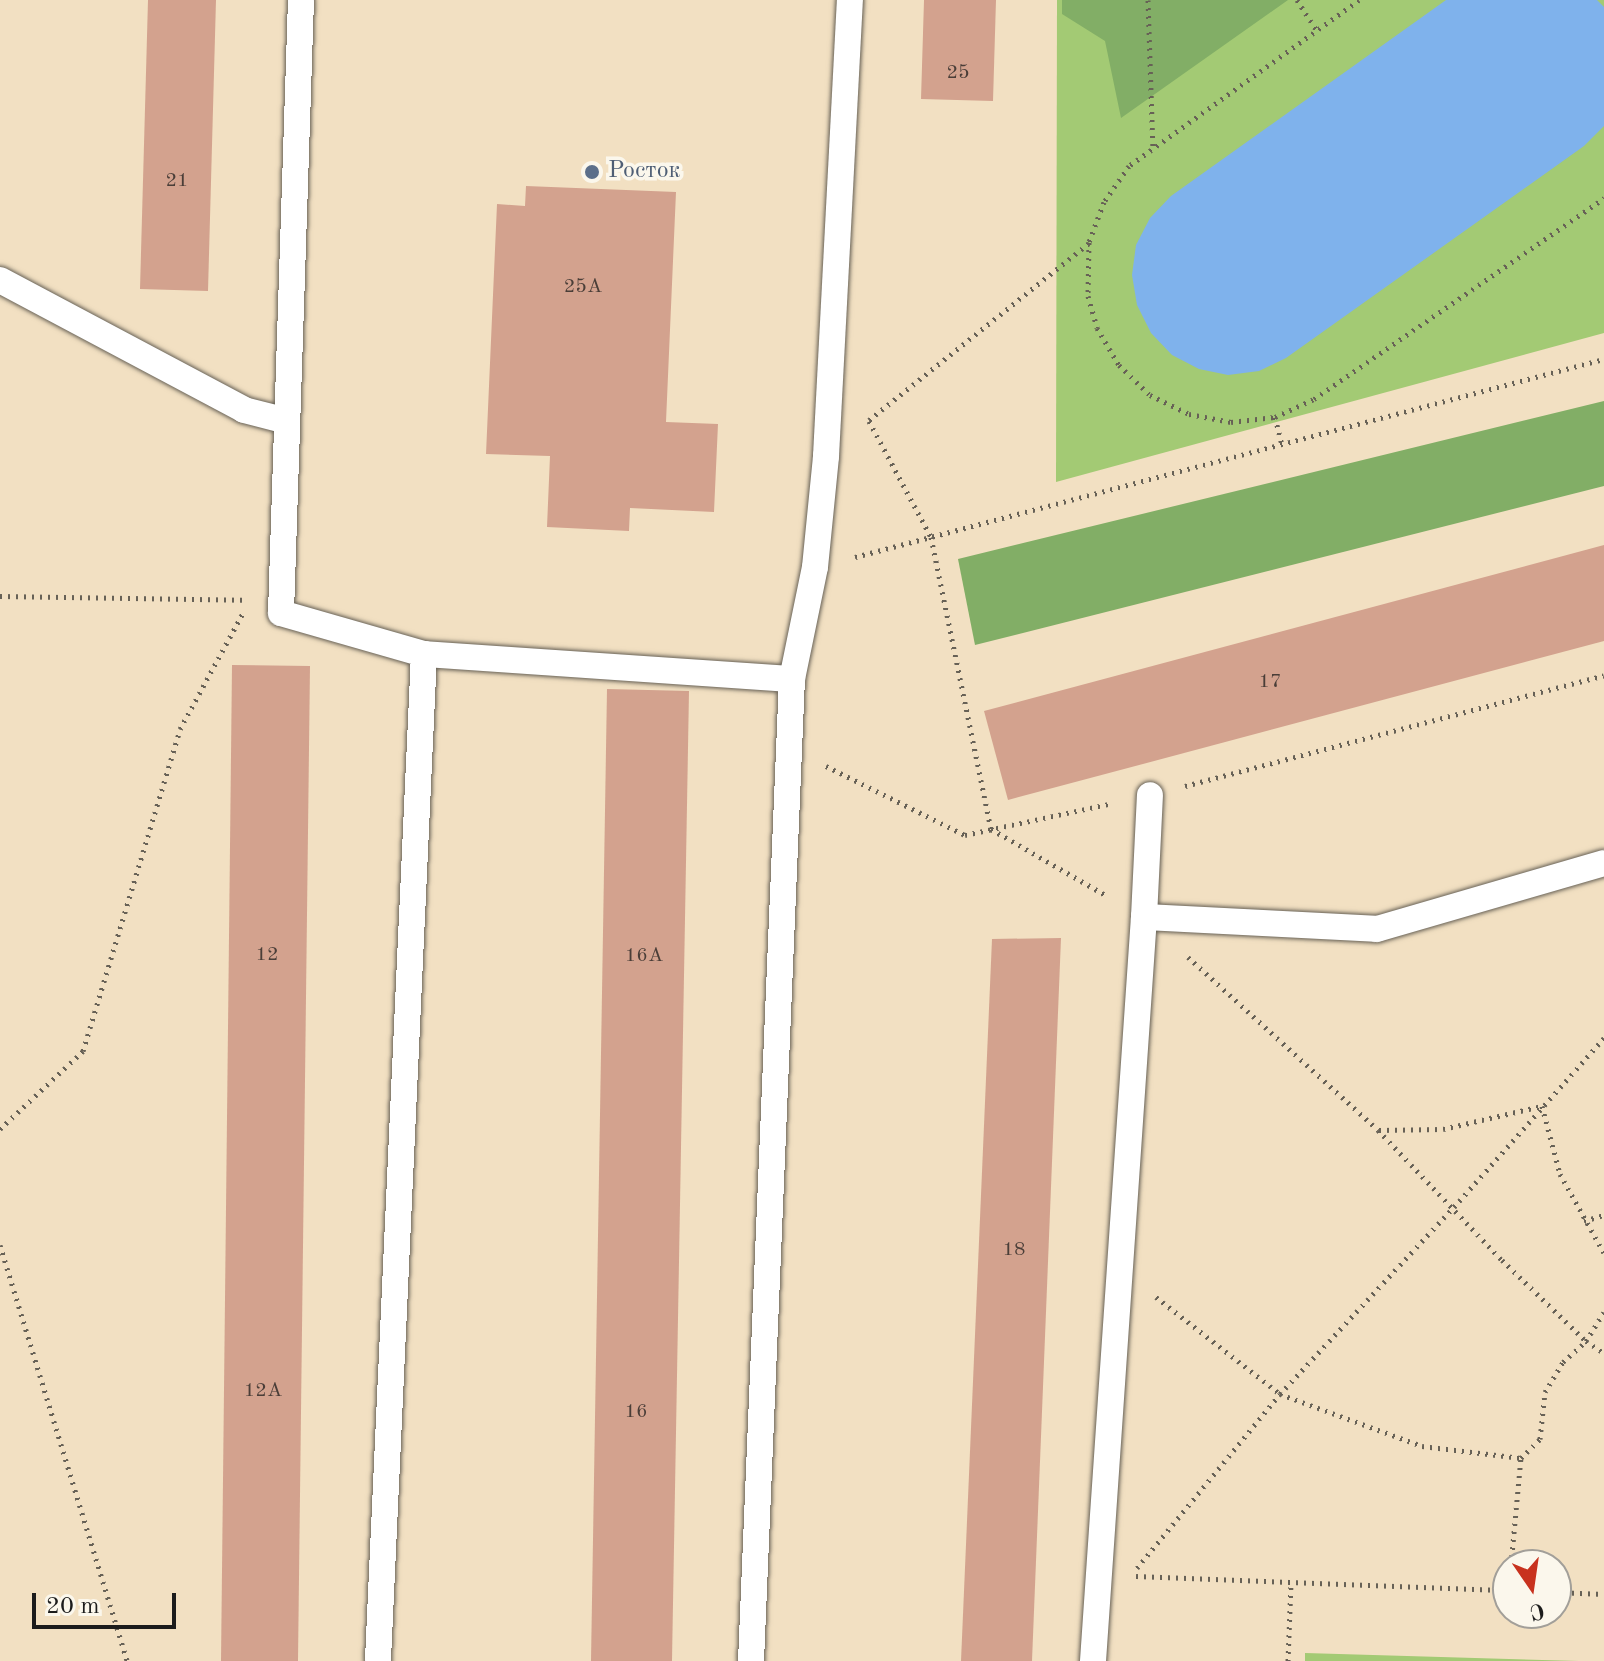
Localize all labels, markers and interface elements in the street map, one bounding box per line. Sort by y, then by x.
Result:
house number: 25 [946,61,970,85]
place label: Росток [608,158,681,186]
marker: Росток [583,163,601,181]
house number: 21 [165,169,189,193]
house number: 25А [564,275,602,299]
house number: 17 [1258,670,1282,694]
house number: 12 [255,943,279,967]
house number: 16А [625,944,663,968]
house number: 18 [1002,1238,1026,1262]
house number: 12А [244,1379,282,1403]
house number: 16 [624,1400,648,1424]
north arrow [1492,1549,1572,1629]
scale bar [36,1577,180,1627]
text: 20 m [46,1595,100,1619]
text: С [1527,1598,1547,1623]

